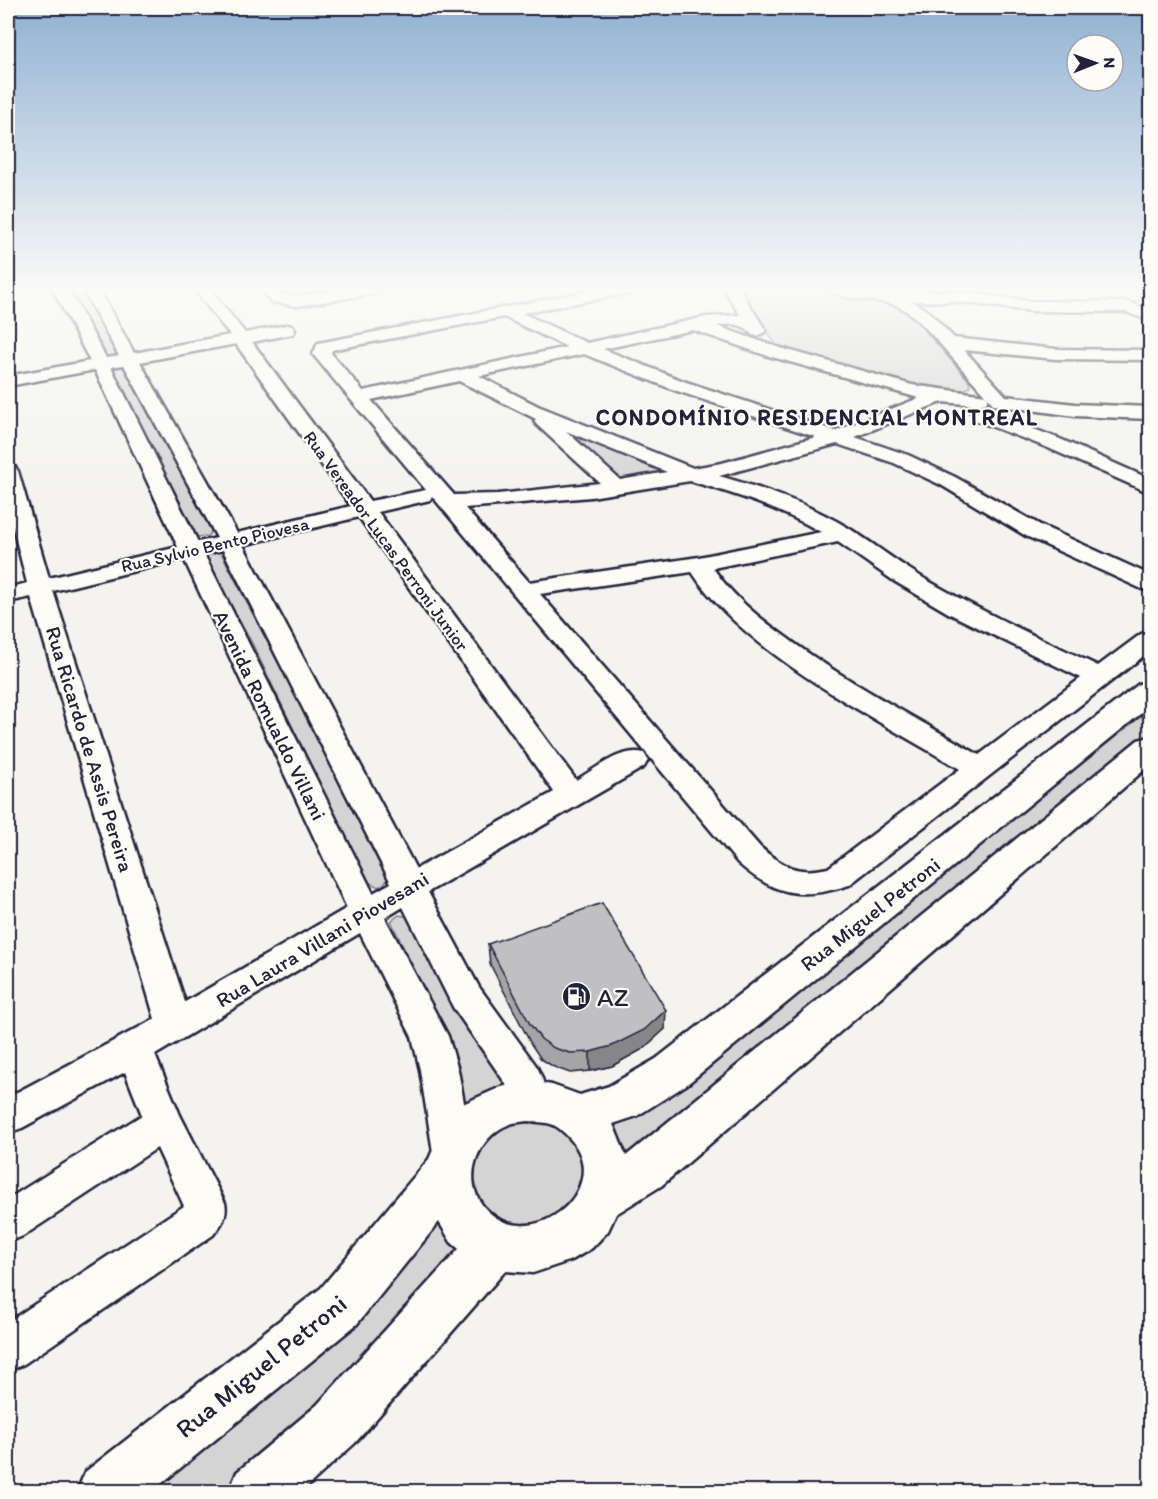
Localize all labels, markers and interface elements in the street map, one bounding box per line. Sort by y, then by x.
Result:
north arrow [1065,33,1125,93]
text: N [1100,57,1119,68]
district label: CONDOMÍNIO RESIDENCIAL MONTREAL [596,404,1038,431]
street label: Rua Vereador Lucas Perroni Junior [299,427,474,656]
street label: Rua Sylvio Bento Piovesa [119,513,312,577]
street label: Avenida Romualdo Villani [208,606,332,824]
street label: Rua Ricardo de Assis Pereira [41,623,139,875]
street label: Rua Miguel Petroni [795,852,945,976]
street label: Rua Laura Villani Piovesani [211,866,433,1012]
fuel station icon: AZ [560,981,592,1013]
place label: AZ [597,981,629,1013]
street label: Rua Miguel Petroni [169,1287,353,1445]

